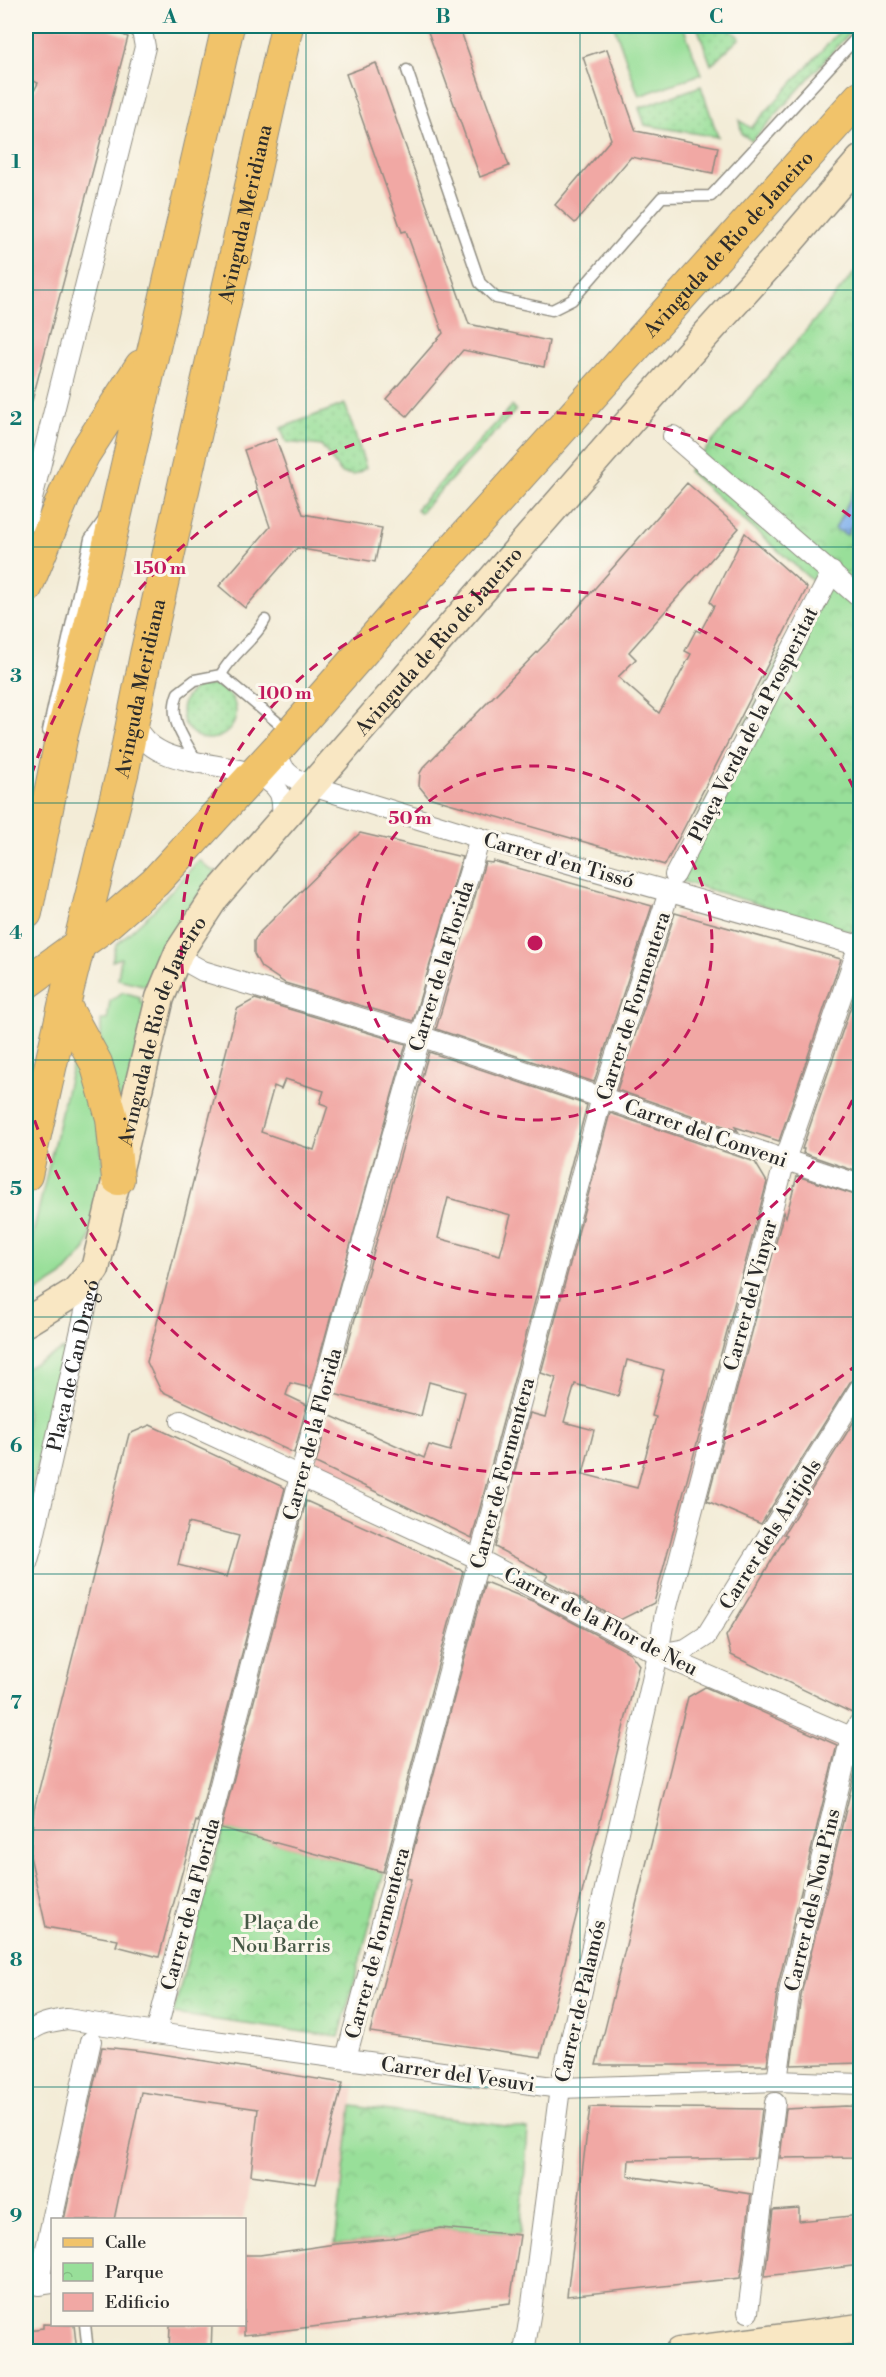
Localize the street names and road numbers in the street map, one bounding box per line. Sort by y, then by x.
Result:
street label: Avinguda Meridiana [214,122,279,307]
street label: Avinguda de Rio de Janeiro [638,146,820,344]
street label: Avinguda de Rio de Janeiro [350,542,529,742]
street label: Avinguda Meridiana [110,596,172,782]
street label: Plaça Verda de la Prosperitat [684,603,825,846]
street label: Carrer d'en Tissó [480,828,637,895]
street label: Carrer de la Florida [405,877,481,1055]
street label: Carrer de Formentera [592,908,677,1104]
street label: Avinguda de Rio de Janeiro [114,912,213,1150]
street label: Carrer del Conveni [621,1095,791,1174]
street label: Carrer del Vinyar [719,1217,784,1374]
street label: Plaça de Can Dragó [43,1277,106,1454]
street label: Carrer de la Florida [278,1345,349,1523]
street label: Carrer de Formentera [466,1374,541,1572]
street label: Carrer dels Aritjols [715,1455,828,1615]
street label: Carrer de la Flor de Neu [499,1562,702,1683]
street label: Carrer dels Nou Pins [780,1806,847,1994]
street label: Carrer de la Florida [156,1815,227,1993]
street label: Carrer de Formentera [341,1844,416,2042]
street label: Carrer de Palamós [551,1918,612,2085]
street label: Carrer del Vesuvi [379,2052,537,2099]

